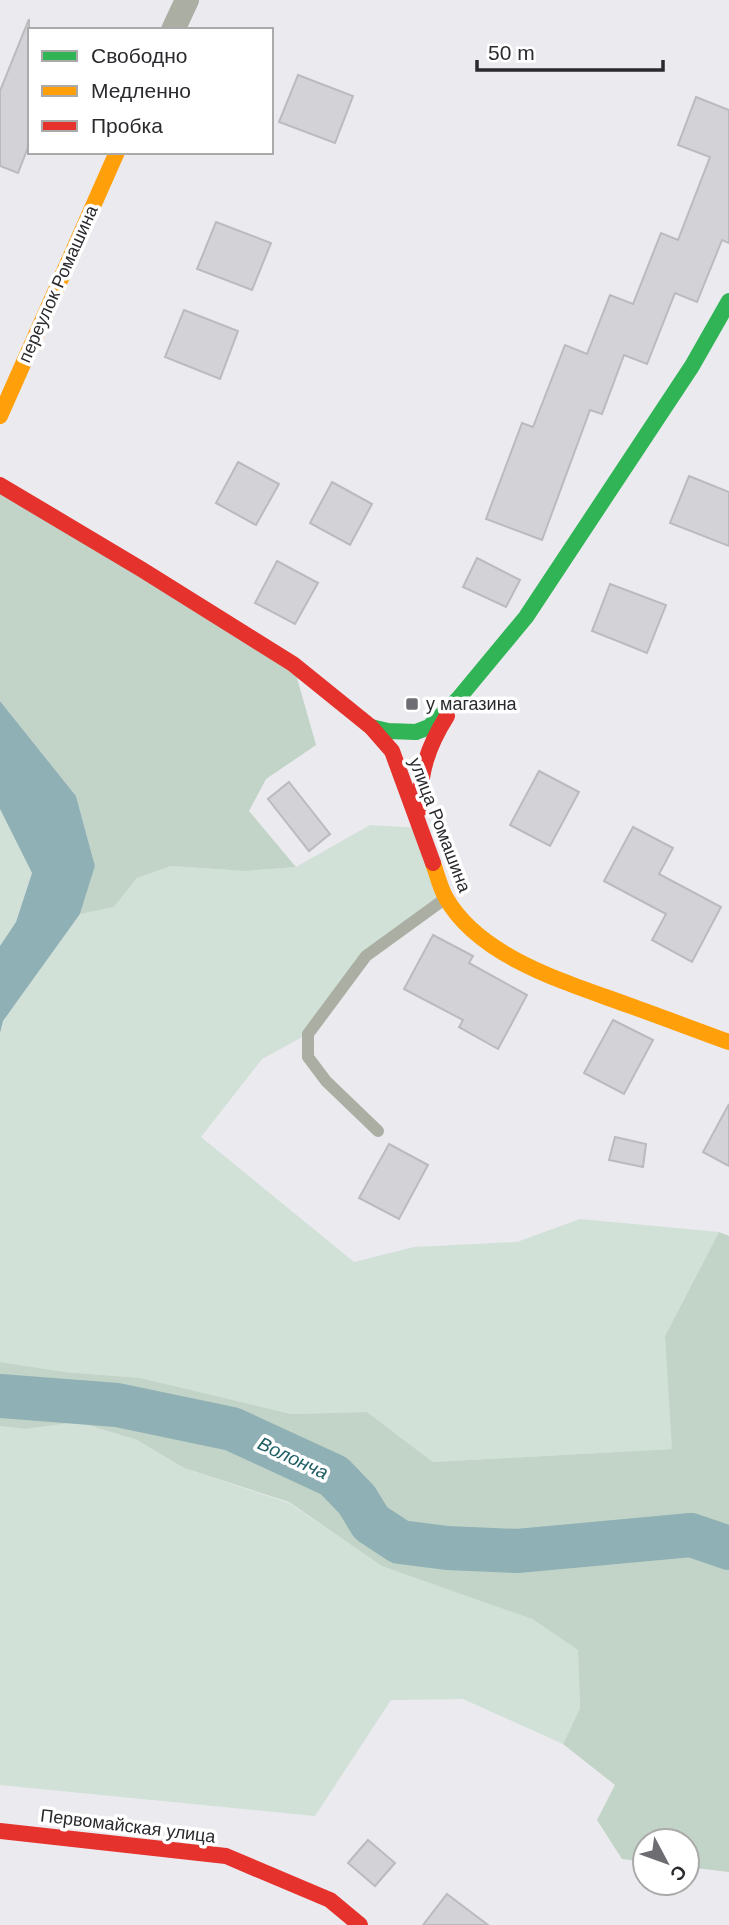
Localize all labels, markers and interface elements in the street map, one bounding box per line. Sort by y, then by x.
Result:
legend [28,28,273,154]
scale bar [477,28,662,72]
text: 50 m [488,41,535,64]
text: Свободно [91,44,188,67]
text: Медленно [91,79,191,102]
text: Пробка [91,114,163,137]
street label: переулок Ромашина [14,201,102,366]
place label: у магазина [426,694,518,714]
marker: у магазина [404,696,420,712]
street label: улица Ромашина [405,755,475,896]
water label: Волонча [255,1433,331,1483]
street label: Первомайская улица [39,1805,218,1847]
north arrow [631,1827,701,1897]
text: С [666,1861,691,1885]

